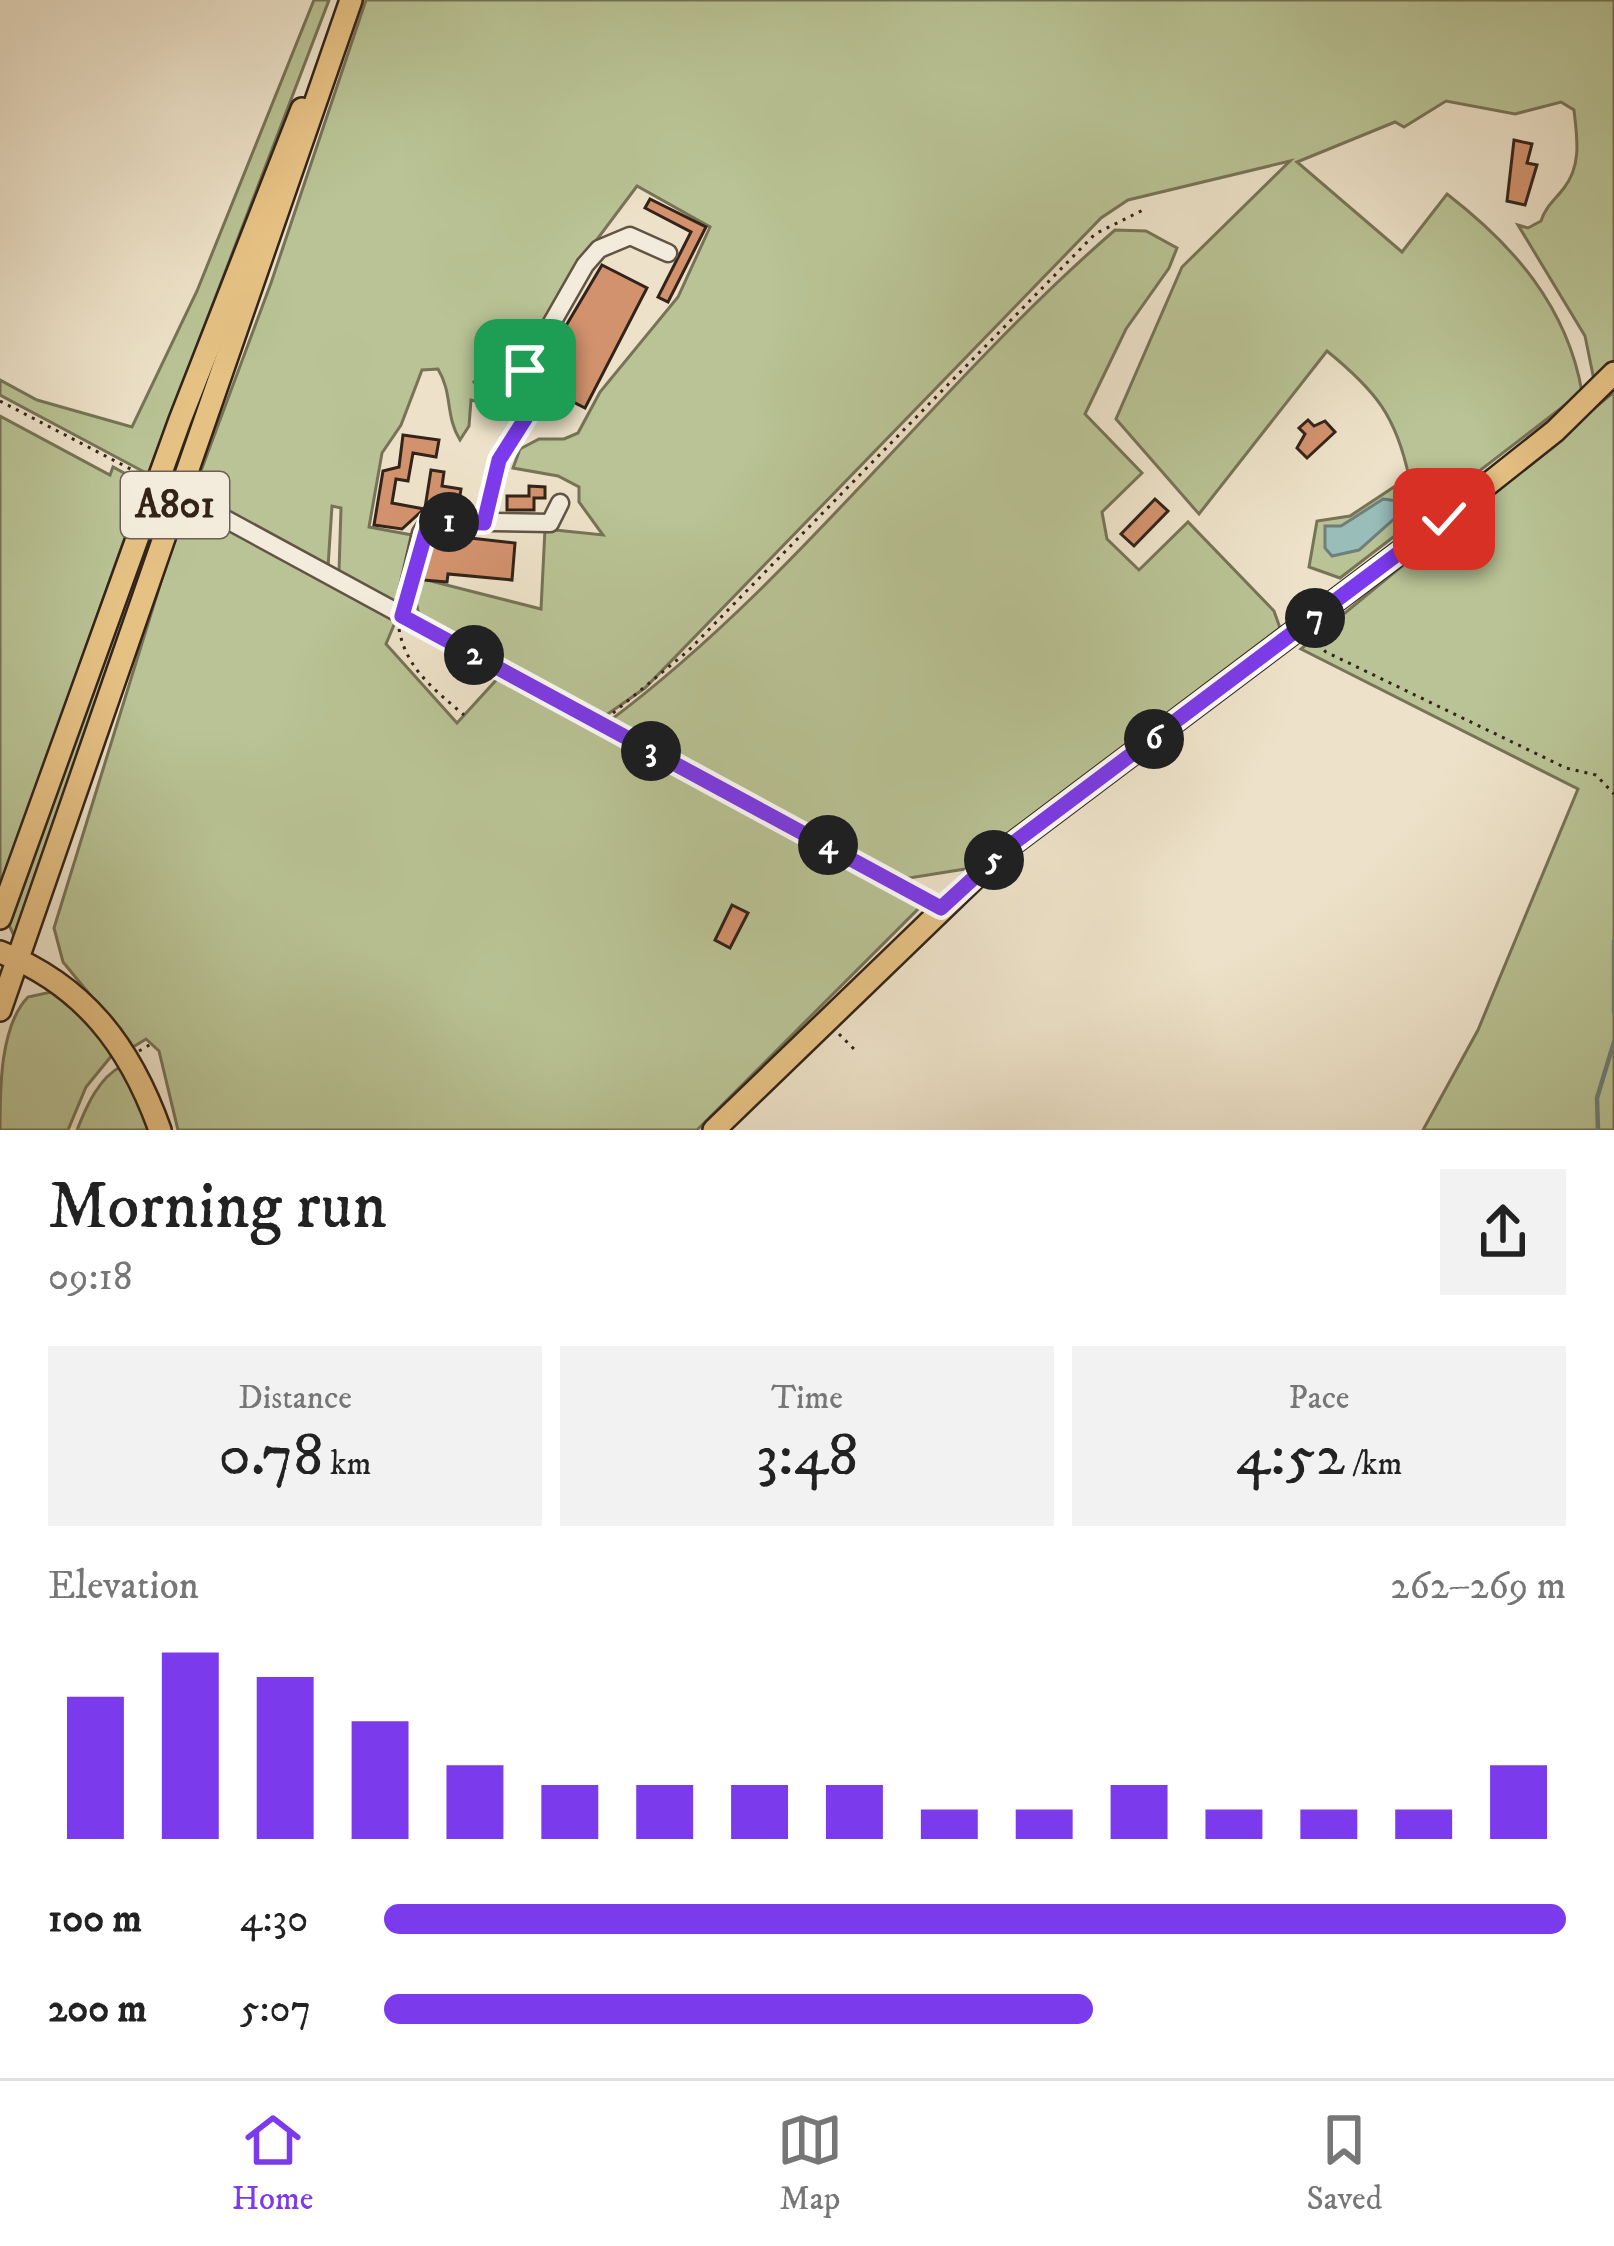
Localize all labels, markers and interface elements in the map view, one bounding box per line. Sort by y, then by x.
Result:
pin [474,319,576,421]
icon: arrive [492,337,558,403]
pin [1393,468,1495,570]
road number: A801 [121,472,229,538]
icon: check [1411,486,1477,552]
pin: 1 [419,492,479,552]
text: 1 [443,501,455,542]
pin: 7 [1285,588,1345,648]
text: 7 [1306,597,1324,638]
pin: 2 [444,625,504,685]
text: 2 [466,634,482,675]
pin: 6 [1124,709,1184,769]
text: 6 [1145,718,1163,759]
pin: 3 [621,721,681,781]
text: 3 [645,730,657,771]
pin: 4 [798,815,858,875]
text: 4 [819,824,838,865]
pin: 5 [964,830,1024,890]
text: 5 [986,839,1002,880]
text: Morning run [48,1167,387,1249]
button: share [1440,1169,1566,1295]
text: 09:18 [48,1253,132,1302]
text: Distance [238,1378,352,1419]
text: Time [771,1378,843,1419]
text: Pace [1288,1378,1350,1419]
text: 0.78 [219,1419,323,1494]
text: 3:48 [756,1419,858,1494]
text: 4:52 [1236,1419,1345,1494]
text: km [323,1444,371,1485]
text: /km [1345,1444,1402,1485]
text: Elevation [48,1562,199,1611]
text: 262–269 m [1390,1562,1566,1611]
text: 100 m [48,1895,142,1944]
text: 4:30 [240,1895,308,1944]
text: 200 m [48,1985,147,2034]
text: 5:07 [240,1985,311,2034]
tab: Home [232,2107,313,2220]
tab: Map [777,2107,843,2220]
tab: Saved [1306,2107,1382,2220]

